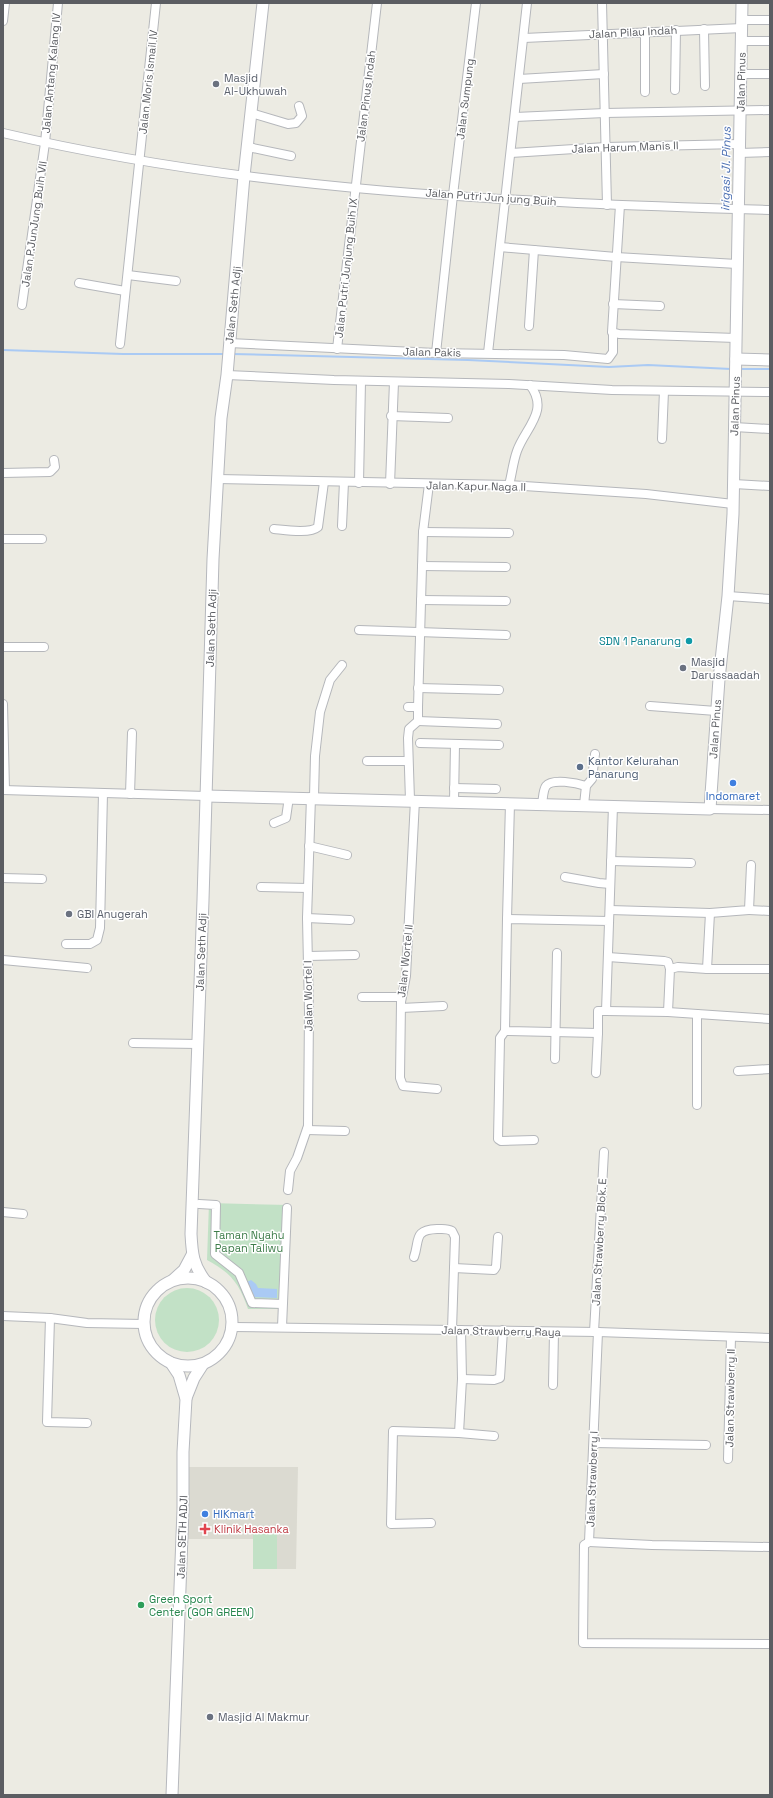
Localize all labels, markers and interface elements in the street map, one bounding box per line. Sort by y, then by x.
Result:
street label: Jalan Antang Kalang IV [39,12,63,134]
street label: Jalan Pilau Indah [588,23,678,41]
street label: Jalan Moris Ismail IV [136,29,160,135]
street label: Jalan Pinus Indah [353,49,379,143]
street label: Jalan Pinus [733,52,749,112]
street label: Jalan Sumpung [453,58,477,140]
place label: Masjid Al-Ukhuwah [224,71,287,98]
marker: Masjid Al-Ukhuwah [211,79,221,89]
water label: irigasi Jl. Pinus [717,126,735,211]
street label: Jalan Harum Manis II [571,138,679,156]
street label: Jalan P.JunJung Buih VII [18,160,50,288]
street label: Jalan Putri Jun jung Buih [425,185,557,209]
street label: Jalan Putri Junjung Buih IX [332,197,360,339]
street label: Jalan Seth Adji [222,265,244,345]
street label: Jalan Pakis [403,344,462,360]
street label: Jalan Pinus [727,376,743,436]
street label: Jalan Kapur Naga II [426,478,526,494]
street label: Jalan Seth Adji [203,588,219,667]
place label: SDN 1 Panarung [599,634,681,648]
marker: SDN 1 Panarung [684,636,694,646]
place label: Masjid Darussaadah [691,655,760,682]
marker: Masjid Darussaadah [678,663,688,673]
street label: Jalan Pinus [706,699,724,759]
place label: Kantor Kelurahan Panarung [588,754,679,781]
marker: Kantor Kelurahan Panarung [575,762,585,772]
marker: Indomaret [728,778,738,788]
place label: Indomaret [706,789,760,803]
place label: GBI Anugerah [77,907,148,921]
marker: GBI Anugerah [64,909,74,919]
street label: Jalan Seth Adji [193,912,209,991]
street label: Jalan Wortel II [394,924,416,998]
street label: Jalan Wortel I [300,960,316,1032]
street label: Jalan Strawberry Blok. E [589,1178,609,1306]
park label: Taman Nyahu Papan Taliwu [214,1228,284,1255]
street label: Jalan Strawberry Raya [441,1323,562,1339]
street label: Jalan Strawberry II [722,1348,738,1448]
street label: Jalan Strawberry I [583,1431,601,1527]
street label: Jalan SETH ADJI [174,1495,190,1579]
place label: HIKmart [213,1507,255,1521]
marker: HIKmart [200,1509,210,1519]
place label: Klinik Hasanka [214,1522,289,1536]
marker: Klinik Hasanka [199,1523,211,1535]
place label: Green Sport Center (GOR GREEN) [149,1592,254,1619]
marker: Green Sport Center (GOR GREEN) [136,1600,146,1610]
place label: Masjid Al Makmur [218,1710,309,1724]
marker: Masjid Al Makmur [205,1712,215,1722]

